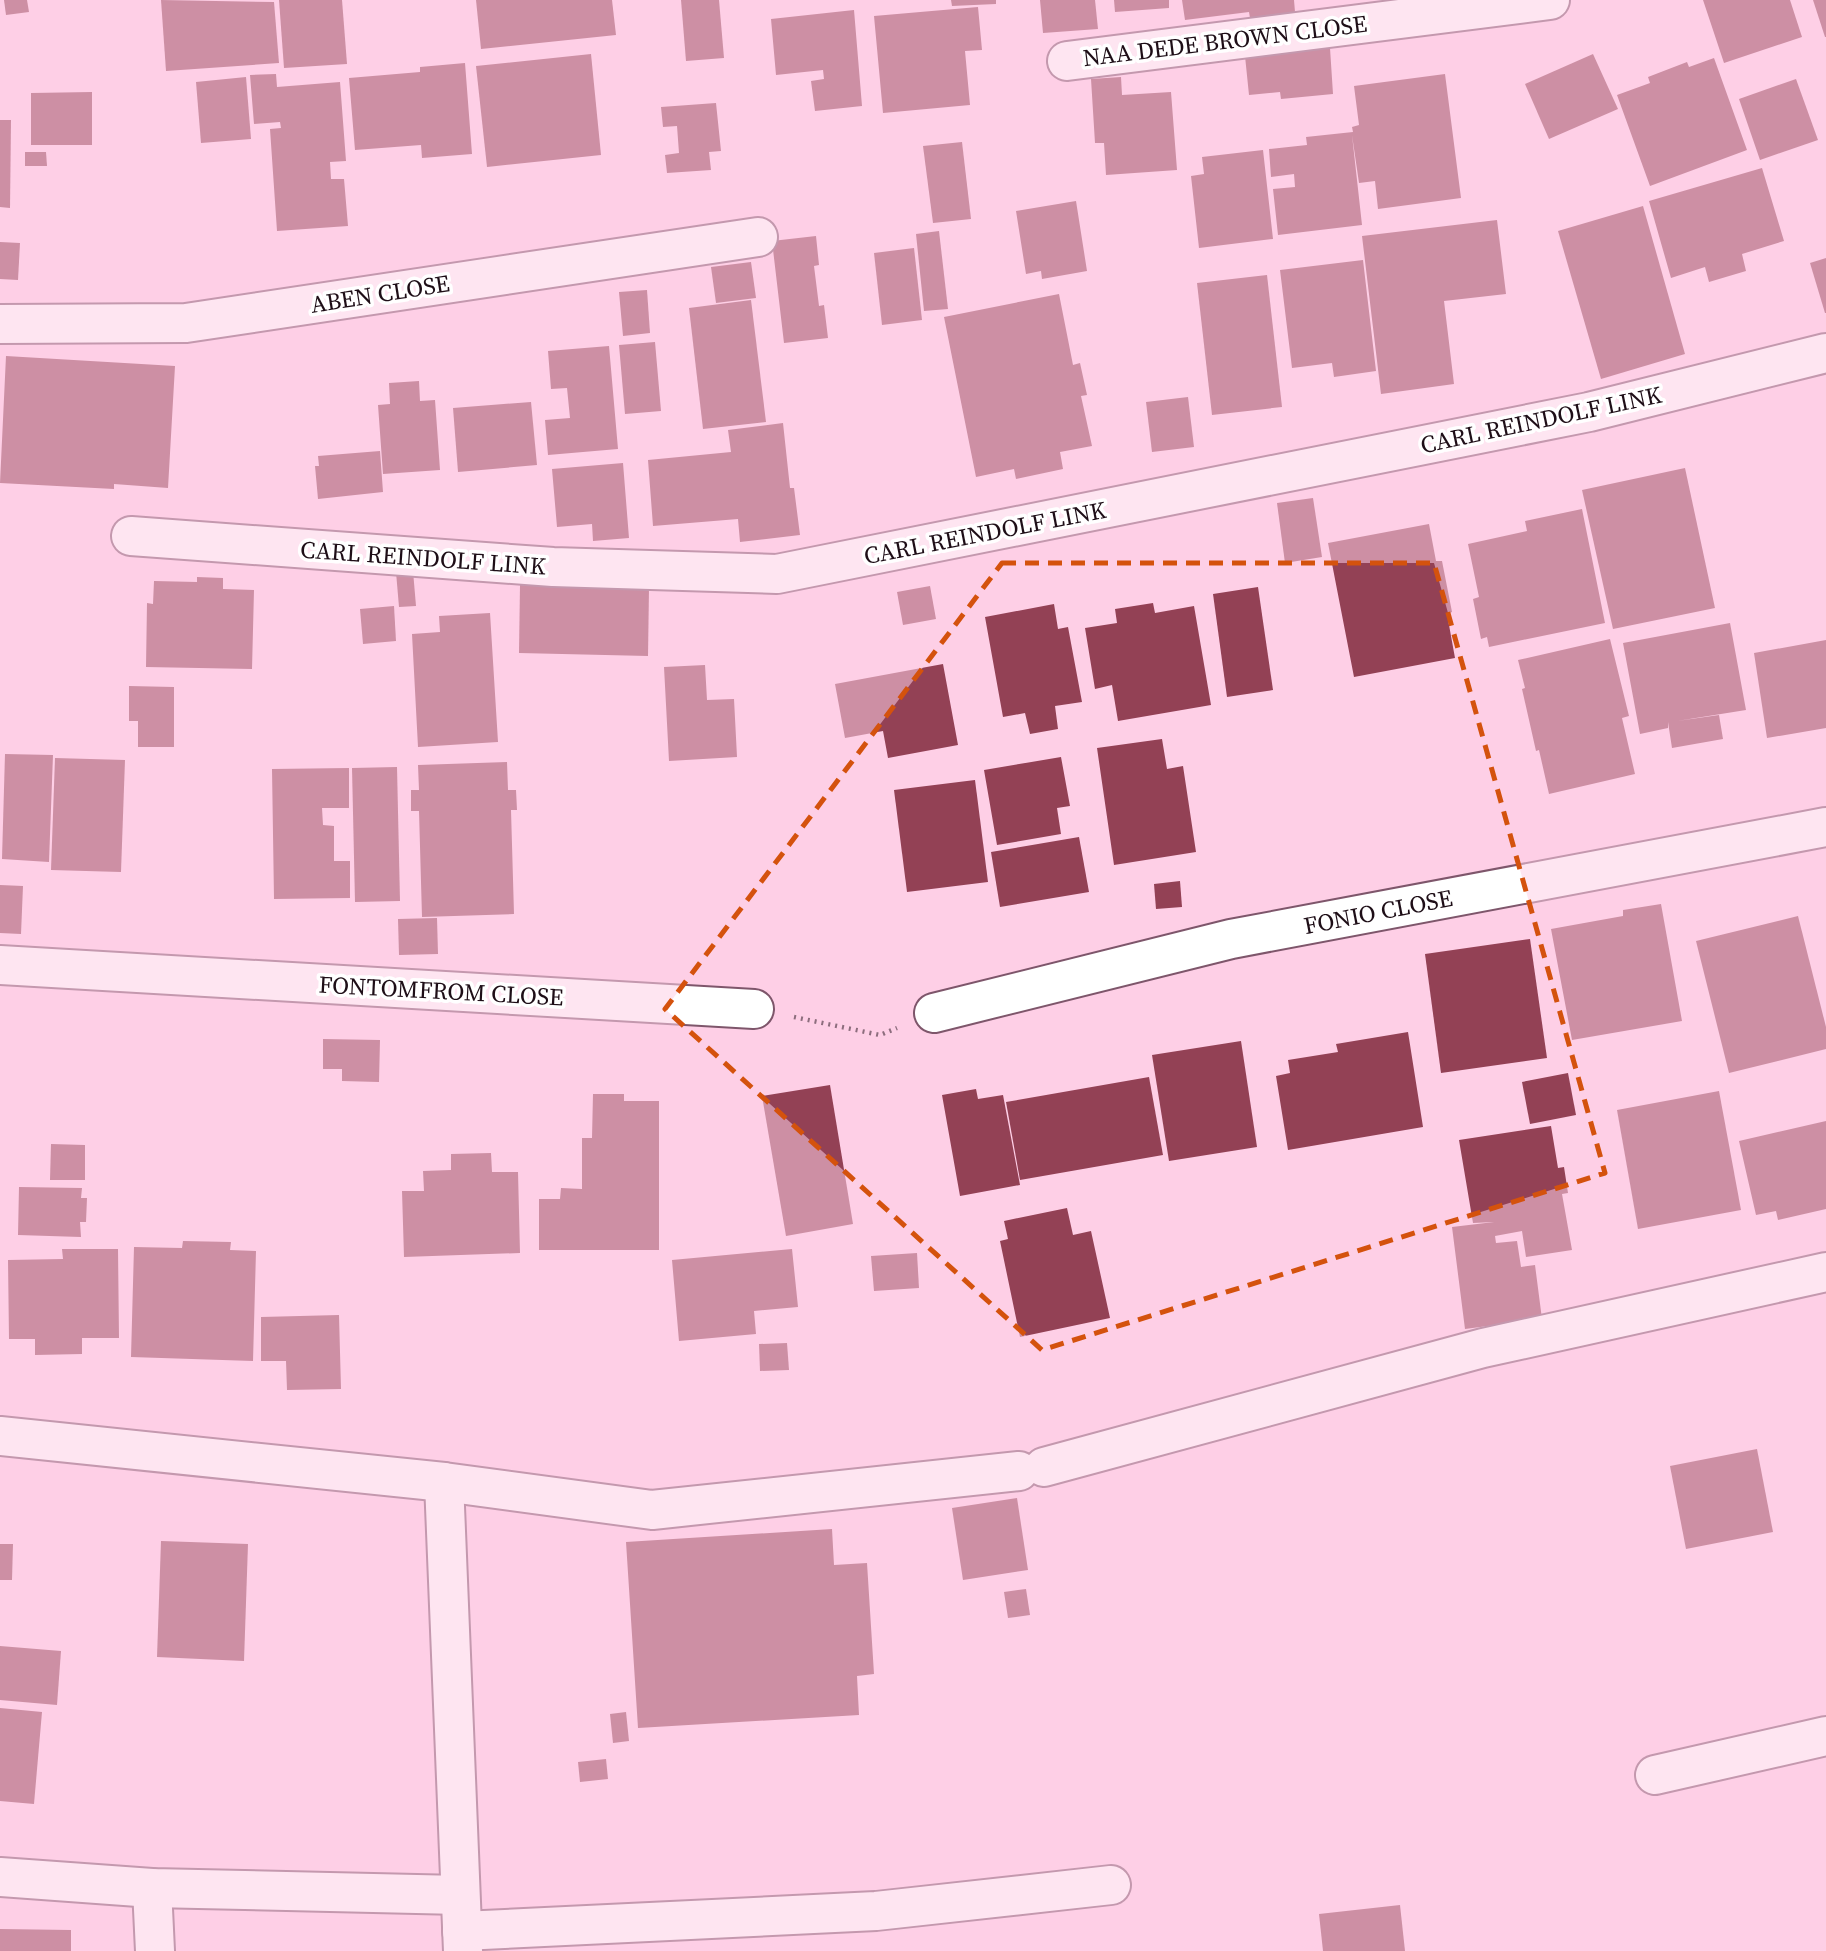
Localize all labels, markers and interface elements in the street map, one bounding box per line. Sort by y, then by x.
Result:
street label: NAA DEDE BROWN CLOSE [1081,7,1369,74]
street label: ABEN CLOSE [308,266,452,321]
street label: CARL REINDOLF LINK [1417,378,1665,461]
street label: CARL REINDOLF LINK [861,493,1109,572]
street label: CARL REINDOLF LINK [299,532,547,583]
street label: FONIO CLOSE [1301,881,1455,942]
street label: FONTOMFROM CLOSE [318,968,564,1013]

